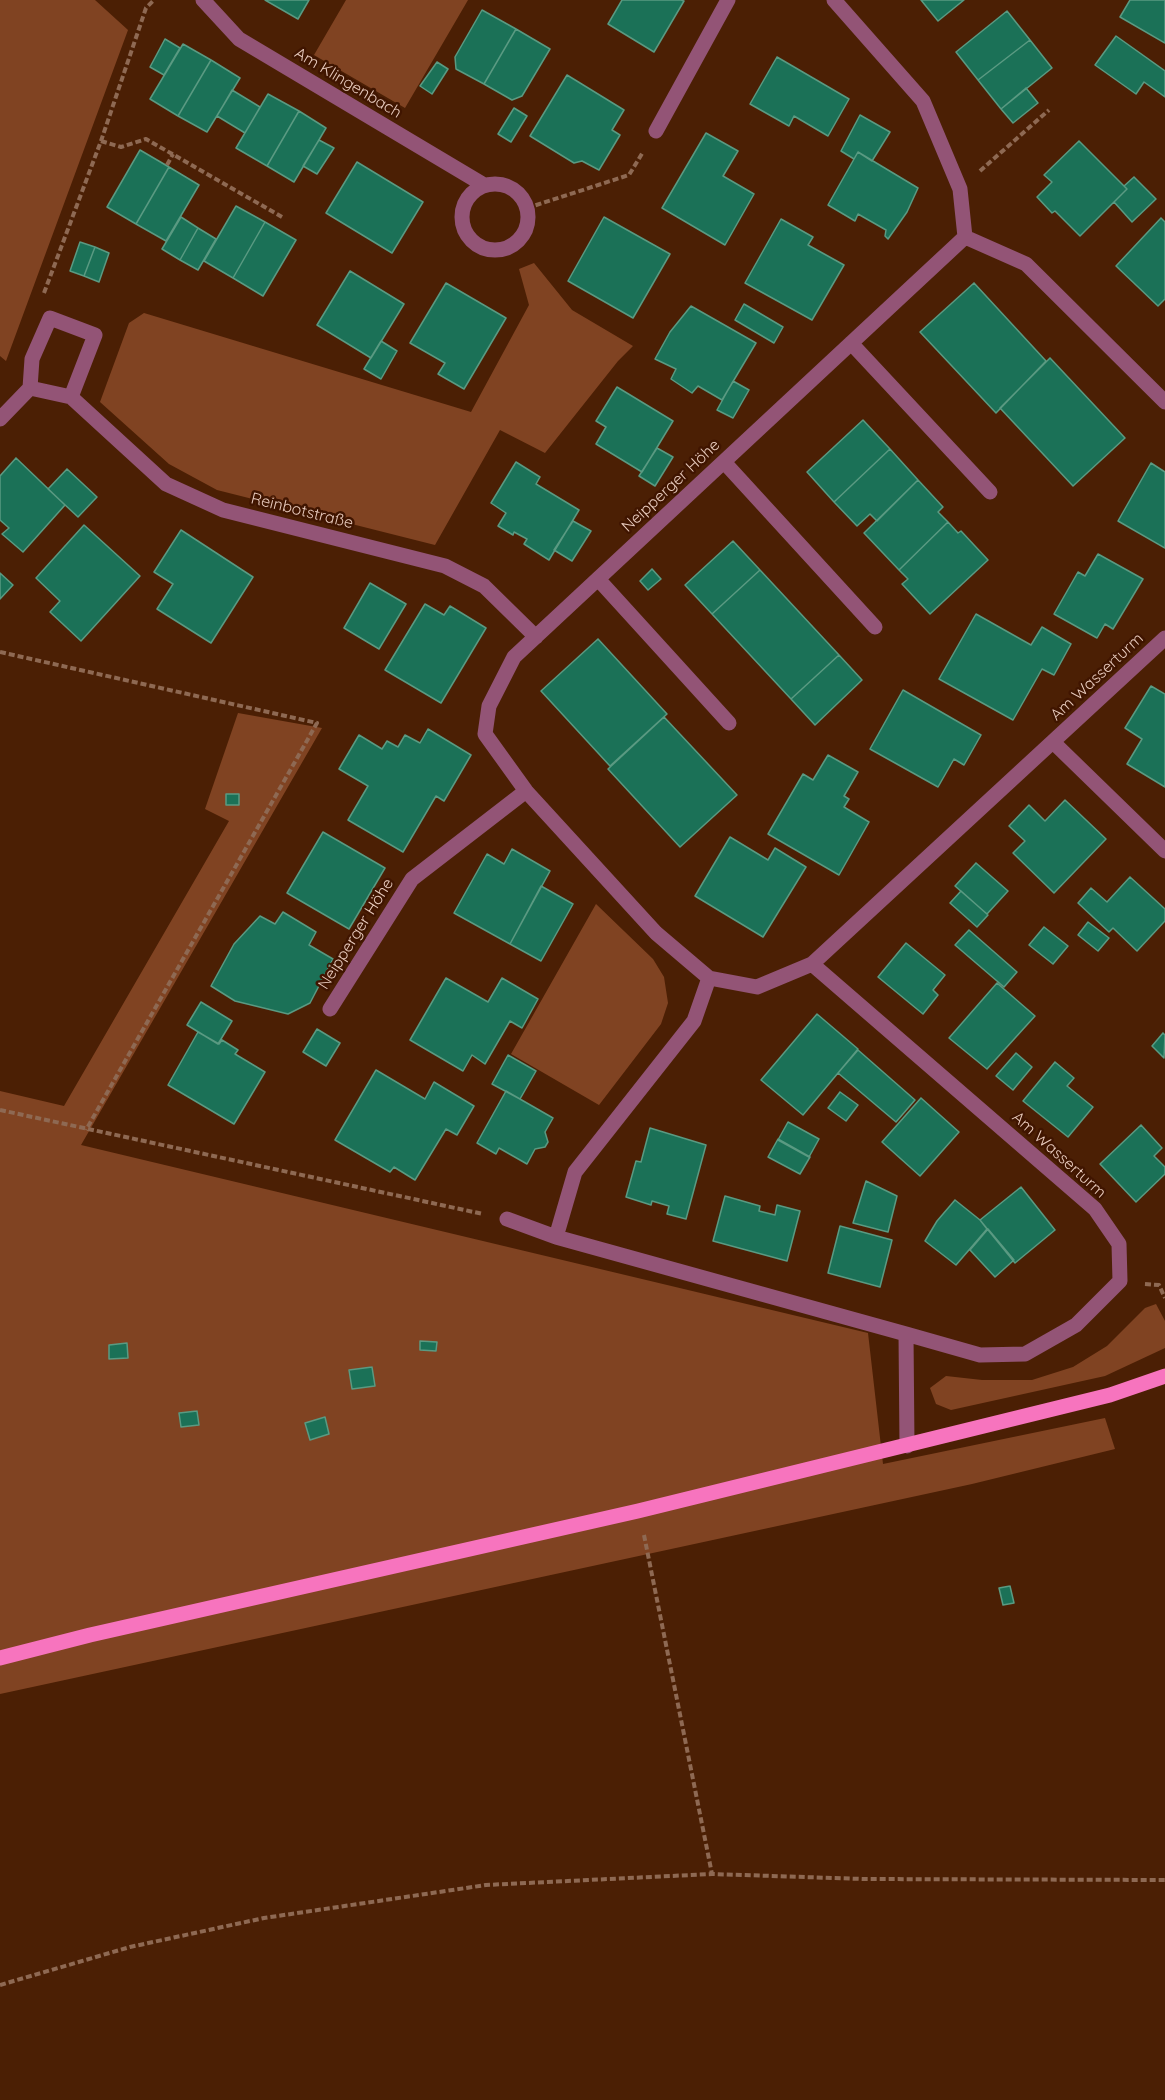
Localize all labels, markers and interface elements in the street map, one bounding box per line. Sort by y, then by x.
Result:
street label: Am Klingenbach [291,44,405,122]
street label: Neipperger Höhe [618,436,724,536]
street label: Reinbotstraße [249,489,355,533]
street label: Am Wasserturm [1047,629,1147,725]
street label: Neipperger Höhe [314,875,398,993]
street label: Am Wasserturm [1008,1108,1110,1202]

